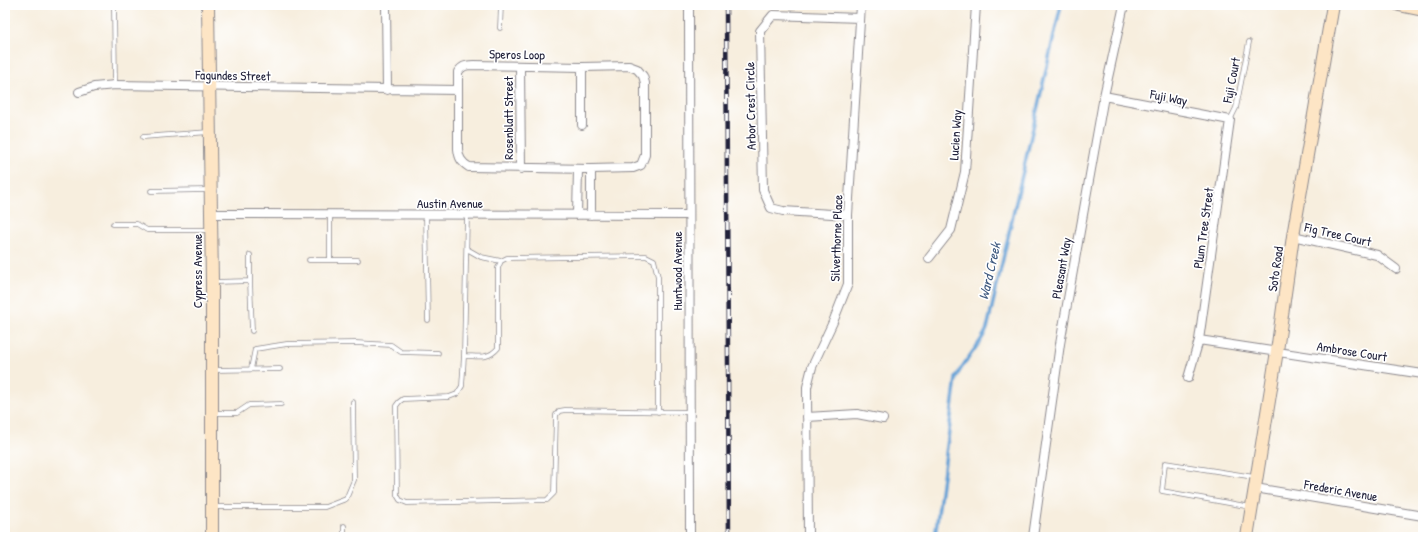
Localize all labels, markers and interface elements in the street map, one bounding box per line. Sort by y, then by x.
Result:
street label: Speros Loop [489,45,545,63]
street label: Fuji Court [1218,55,1244,105]
street label: Arbor Crest Circle [740,62,760,150]
street label: Fagundes Street [194,65,271,85]
street label: Rosenblatt Street [499,76,517,160]
street label: Fuji Way [1148,84,1190,110]
street label: Lucien Way [944,109,966,161]
street label: Plum Tree Street [1188,186,1218,270]
street label: Austin Avenue [417,194,483,212]
street label: Silverthorne Place [825,194,847,282]
street label: Fig Tree Court [1302,217,1374,251]
street label: Huntwood Avenue [668,231,686,311]
street label: Cypress Avenue [188,234,206,308]
street label: Pleasant Way [1047,235,1075,300]
water label: Ward Creek [973,239,1005,301]
street label: Soto Road [1263,245,1287,293]
street label: Ambrose Court [1316,337,1389,366]
street label: Frederic Avenue [1302,475,1379,505]

